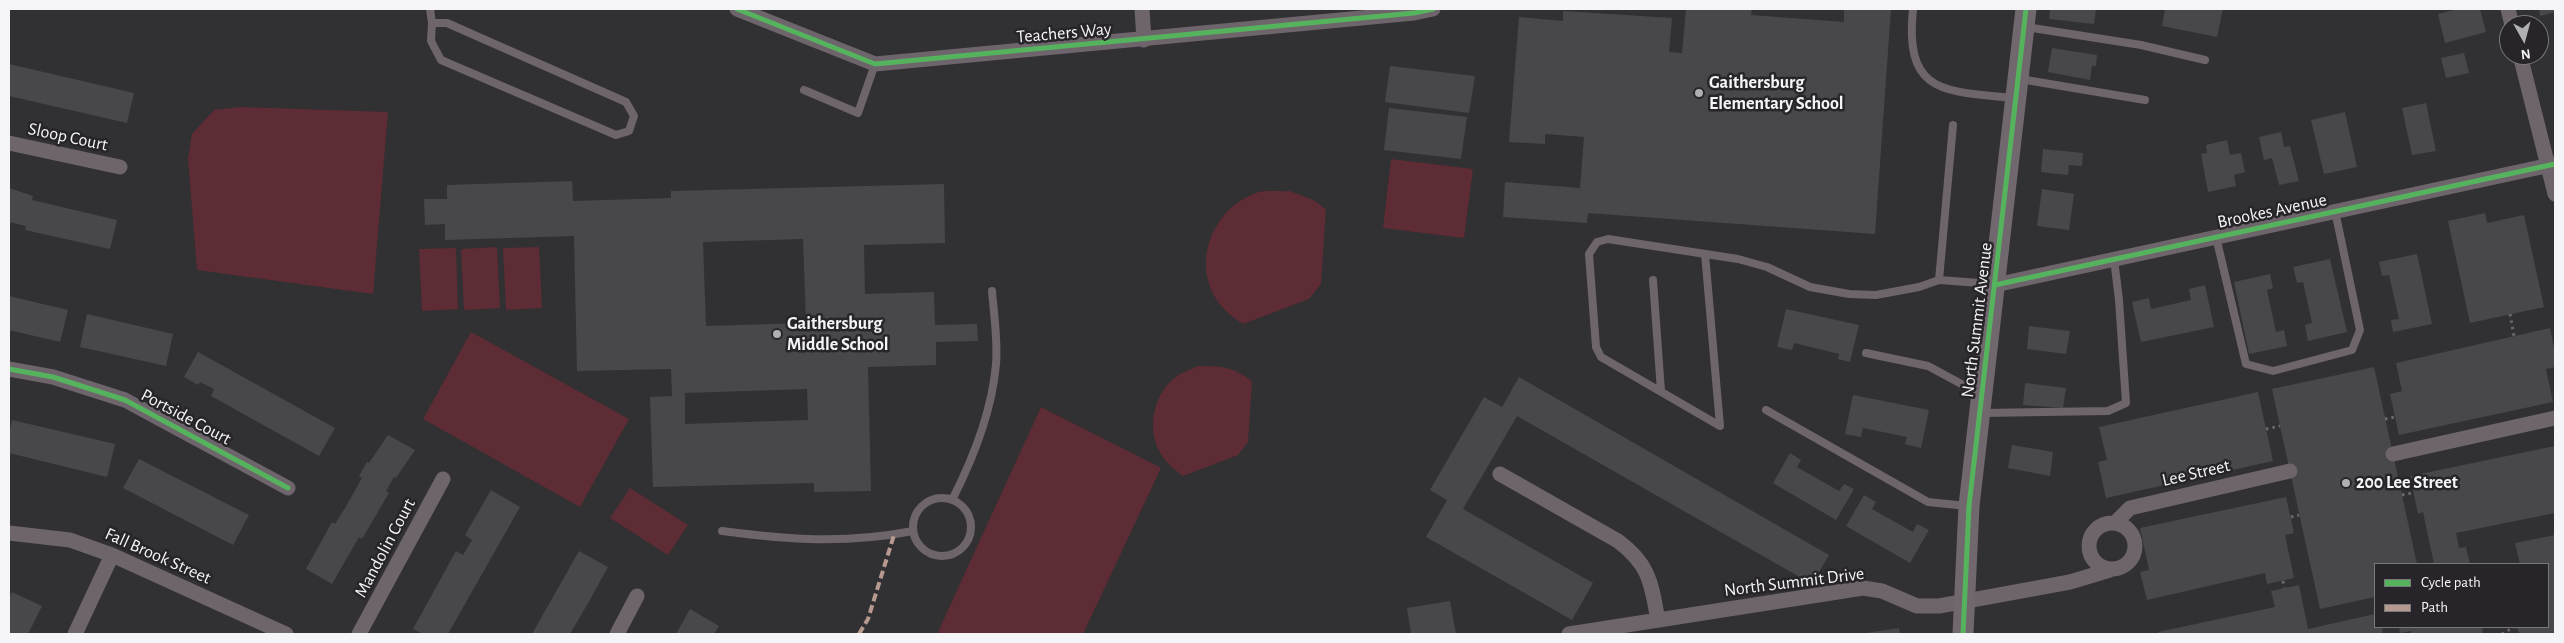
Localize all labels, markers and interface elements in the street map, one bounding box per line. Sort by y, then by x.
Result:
north arrow [2499,15,2549,65]
street label: Teachers Way [1016,18,1112,48]
text: N [2520,46,2531,61]
place label: Gaithersburg Elementary School [1709,72,1844,115]
marker: Gaithersburg Elementary School [1693,87,1705,99]
street label: Sloop Court [26,118,110,156]
street label: Brookes Avenue [2215,189,2329,233]
street label: North Summit Avenue [1957,241,1997,399]
place label: Gaithersburg Middle School [787,313,889,356]
marker: Gaithersburg Middle School [771,328,783,340]
street label: Portside Court [137,384,235,450]
street label: Lee Street [2160,455,2232,491]
place label: 200 Lee Street [2356,472,2458,494]
marker: 200 Lee Street [2340,477,2352,489]
street label: Mandolin Court [350,495,420,601]
street label: Fall Brook Street [102,523,214,589]
street label: North Summit Drive [1723,563,1865,601]
legend [2374,563,2549,628]
text: Cycle path [2421,575,2481,590]
text: Path [2421,600,2448,615]

